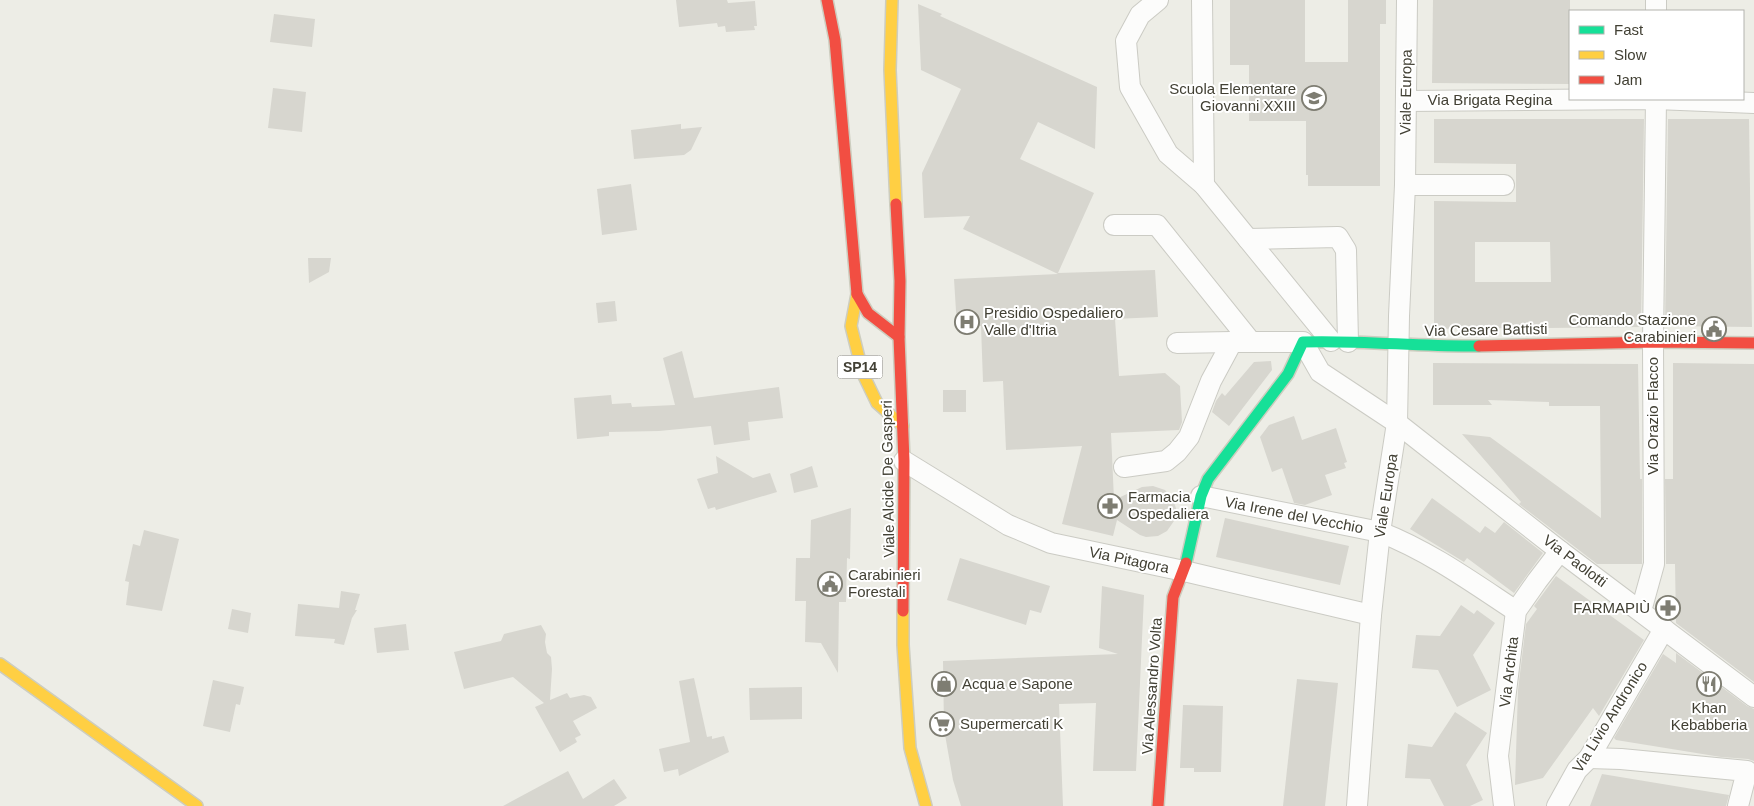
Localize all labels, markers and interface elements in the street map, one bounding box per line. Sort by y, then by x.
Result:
legend [1569,10,1744,100]
text: Fast [1614,21,1644,38]
text: Slow [1614,46,1647,63]
street label: Viale Europa [1396,48,1415,135]
text: Jam [1614,71,1642,88]
place label: Scuola Elementare Giovanni XXIII [1169,80,1296,114]
school or university icon: Scuola Elementare Giovanni XXIII [1301,85,1327,111]
street label: Via Brigata Regina [1428,91,1553,108]
place label: Presidio Ospedaliero Valle d'Itria [984,304,1123,338]
hospital icon: Presidio Ospedaliero Valle d'Itria [954,309,980,335]
place label: Comando Stazione Carabinieri [1568,311,1696,345]
public building icon: Comando Stazione Carabinieri [1701,316,1727,342]
street label: Via Cesare Battisti [1424,320,1548,339]
road number: SP14 [838,356,882,378]
street label: Via Orazio Flacco [1644,357,1661,475]
street label: Viale Alcide De Gasperi [878,400,897,558]
street label: Viale Europa [1370,452,1401,540]
place label: Farmacia Ospedaliera [1128,488,1210,522]
pharmacy icon: Farmacia Ospedaliera [1097,493,1123,519]
street label: Via Irene del Vecchio [1223,493,1365,536]
street label: Via Paolotti [1540,531,1611,590]
street label: Via Pitagora [1088,543,1171,576]
place label: Carabinieri Forestali [848,566,921,600]
public building icon: Carabinieri Forestali [817,571,843,597]
pharmacy icon: FARMAPIÙ [1655,595,1681,621]
place label: FARMAPIÙ [1573,599,1650,616]
street label: Via Alessandro Volta [1138,616,1165,755]
street label: Via Archita [1496,635,1521,708]
street label: Via Livio Andronico [1569,658,1651,775]
shop icon: Acqua e Sapone [931,671,957,697]
restaurant icon: Khan Kebabberia [1696,671,1722,697]
place label: Acqua e Sapone [962,675,1073,692]
place label: Khan Kebabberia [1671,699,1748,733]
supermarket icon: Supermercati K [929,711,955,737]
place label: Supermercati K [960,715,1063,732]

